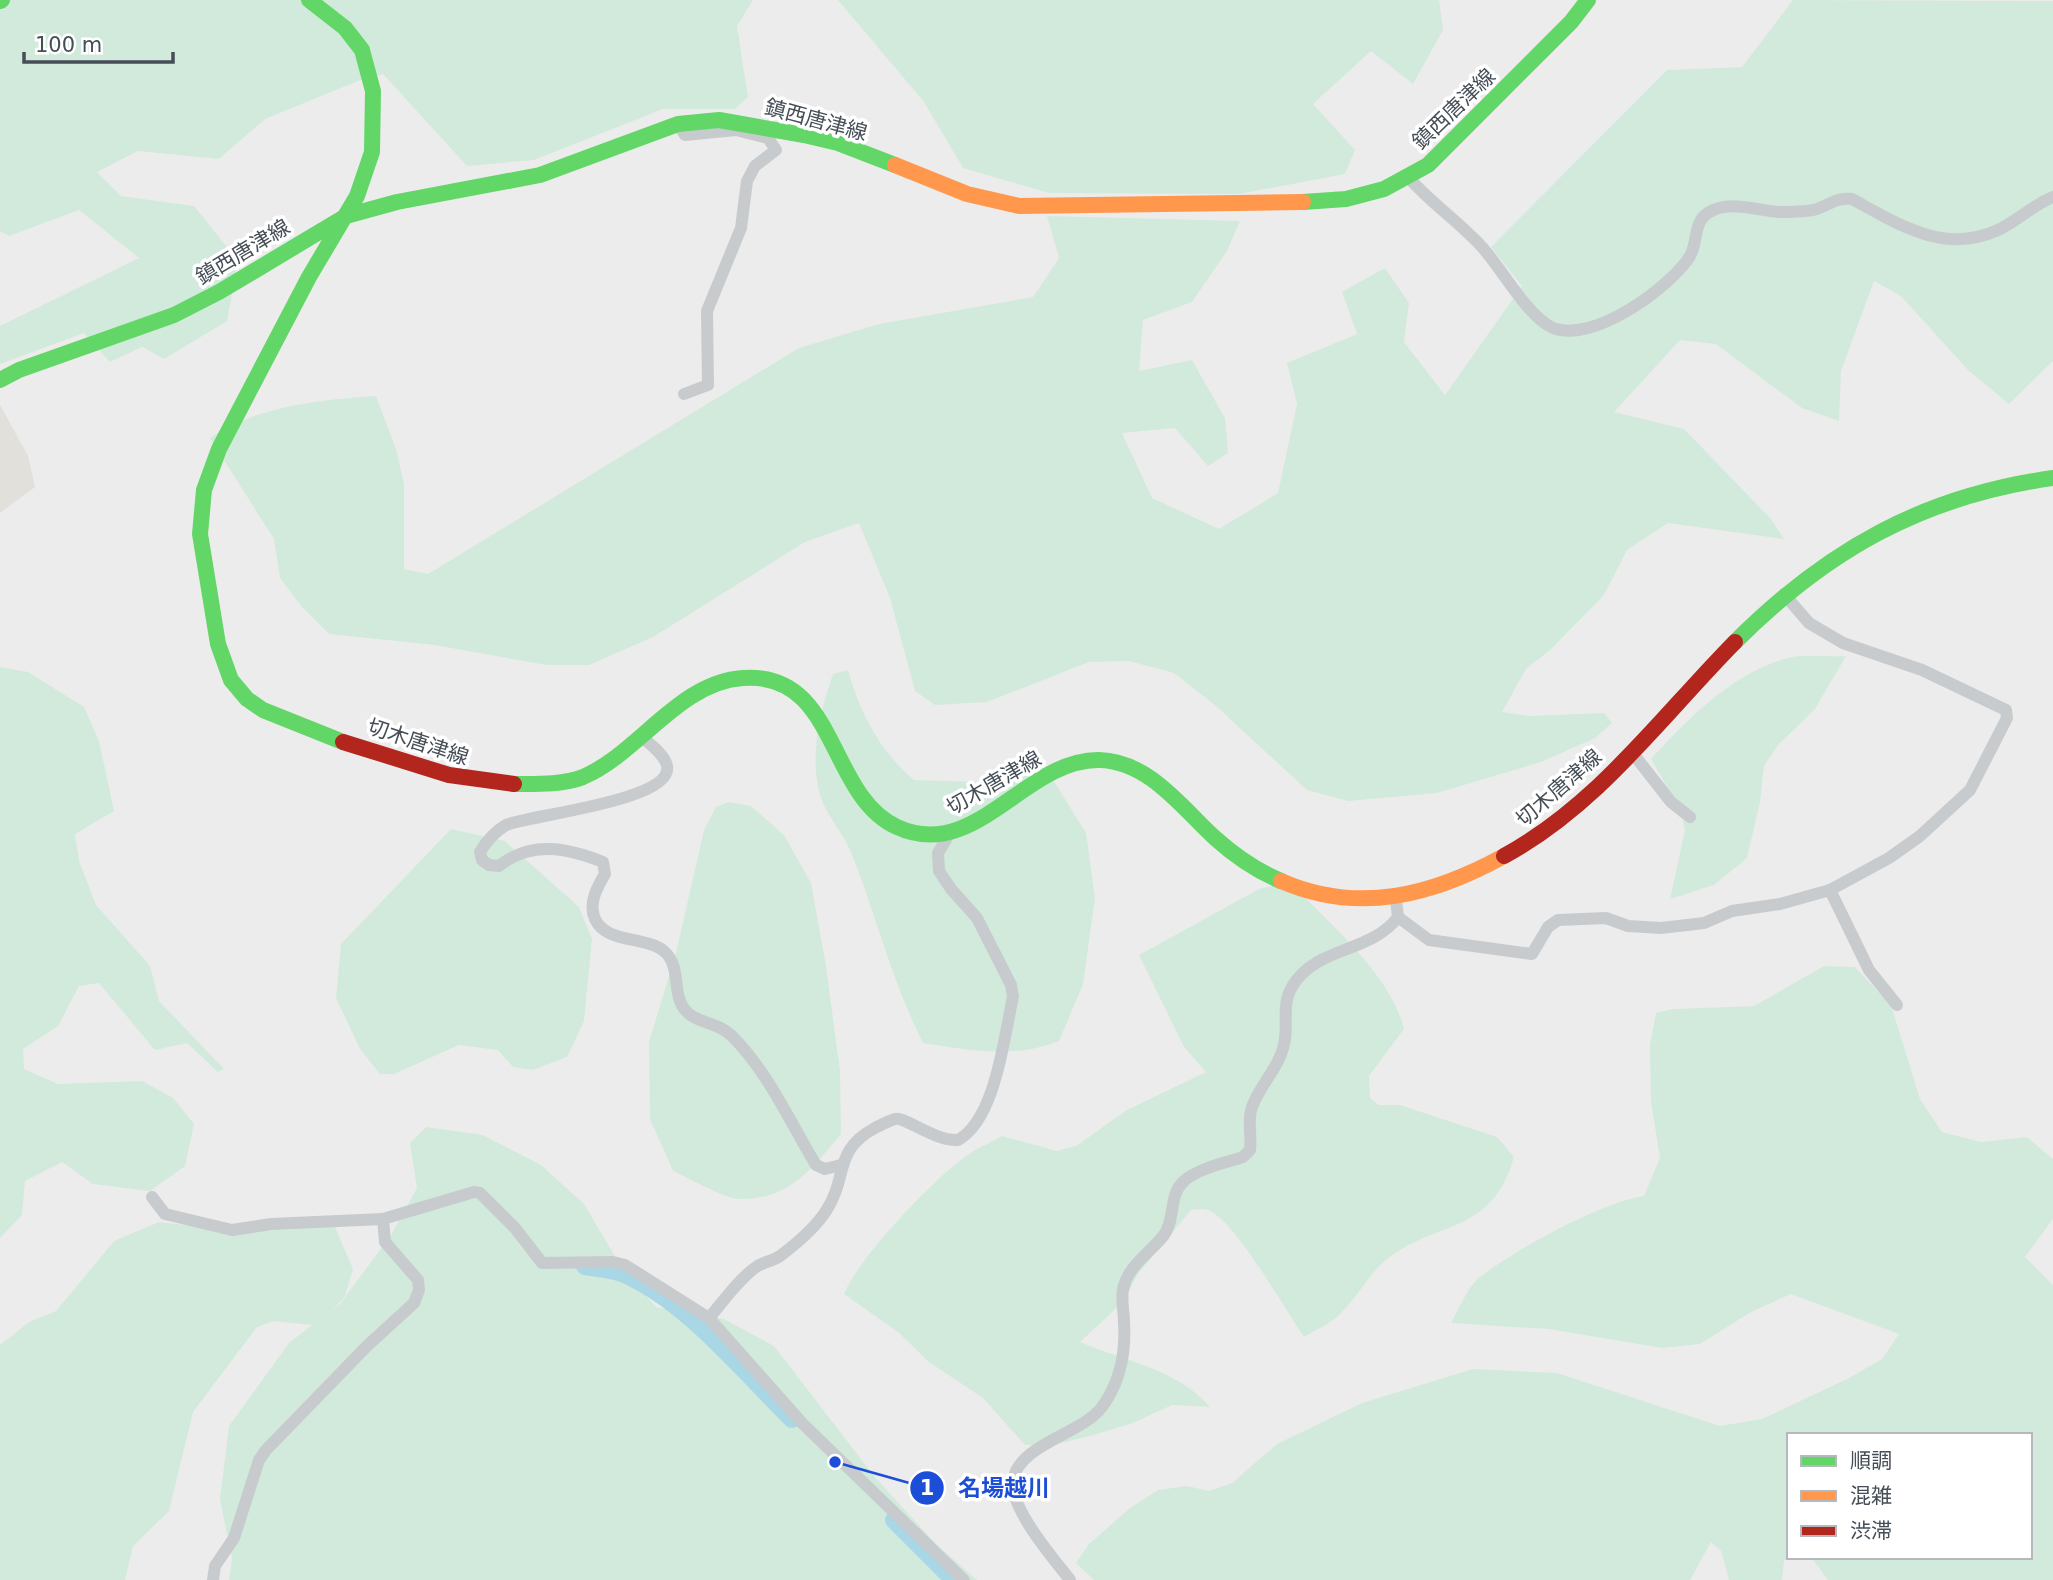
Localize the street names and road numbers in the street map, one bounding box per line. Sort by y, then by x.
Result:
street label: 鎮西唐津線 [1408,64,1500,154]
street label: 鎮西唐津線 [762,95,870,145]
street label: 鎮西唐津線 [192,215,294,289]
street label: 切木唐津線 [364,714,472,770]
street label: 切木唐津線 [1512,745,1606,831]
street label: 切木唐津線 [943,746,1045,820]

